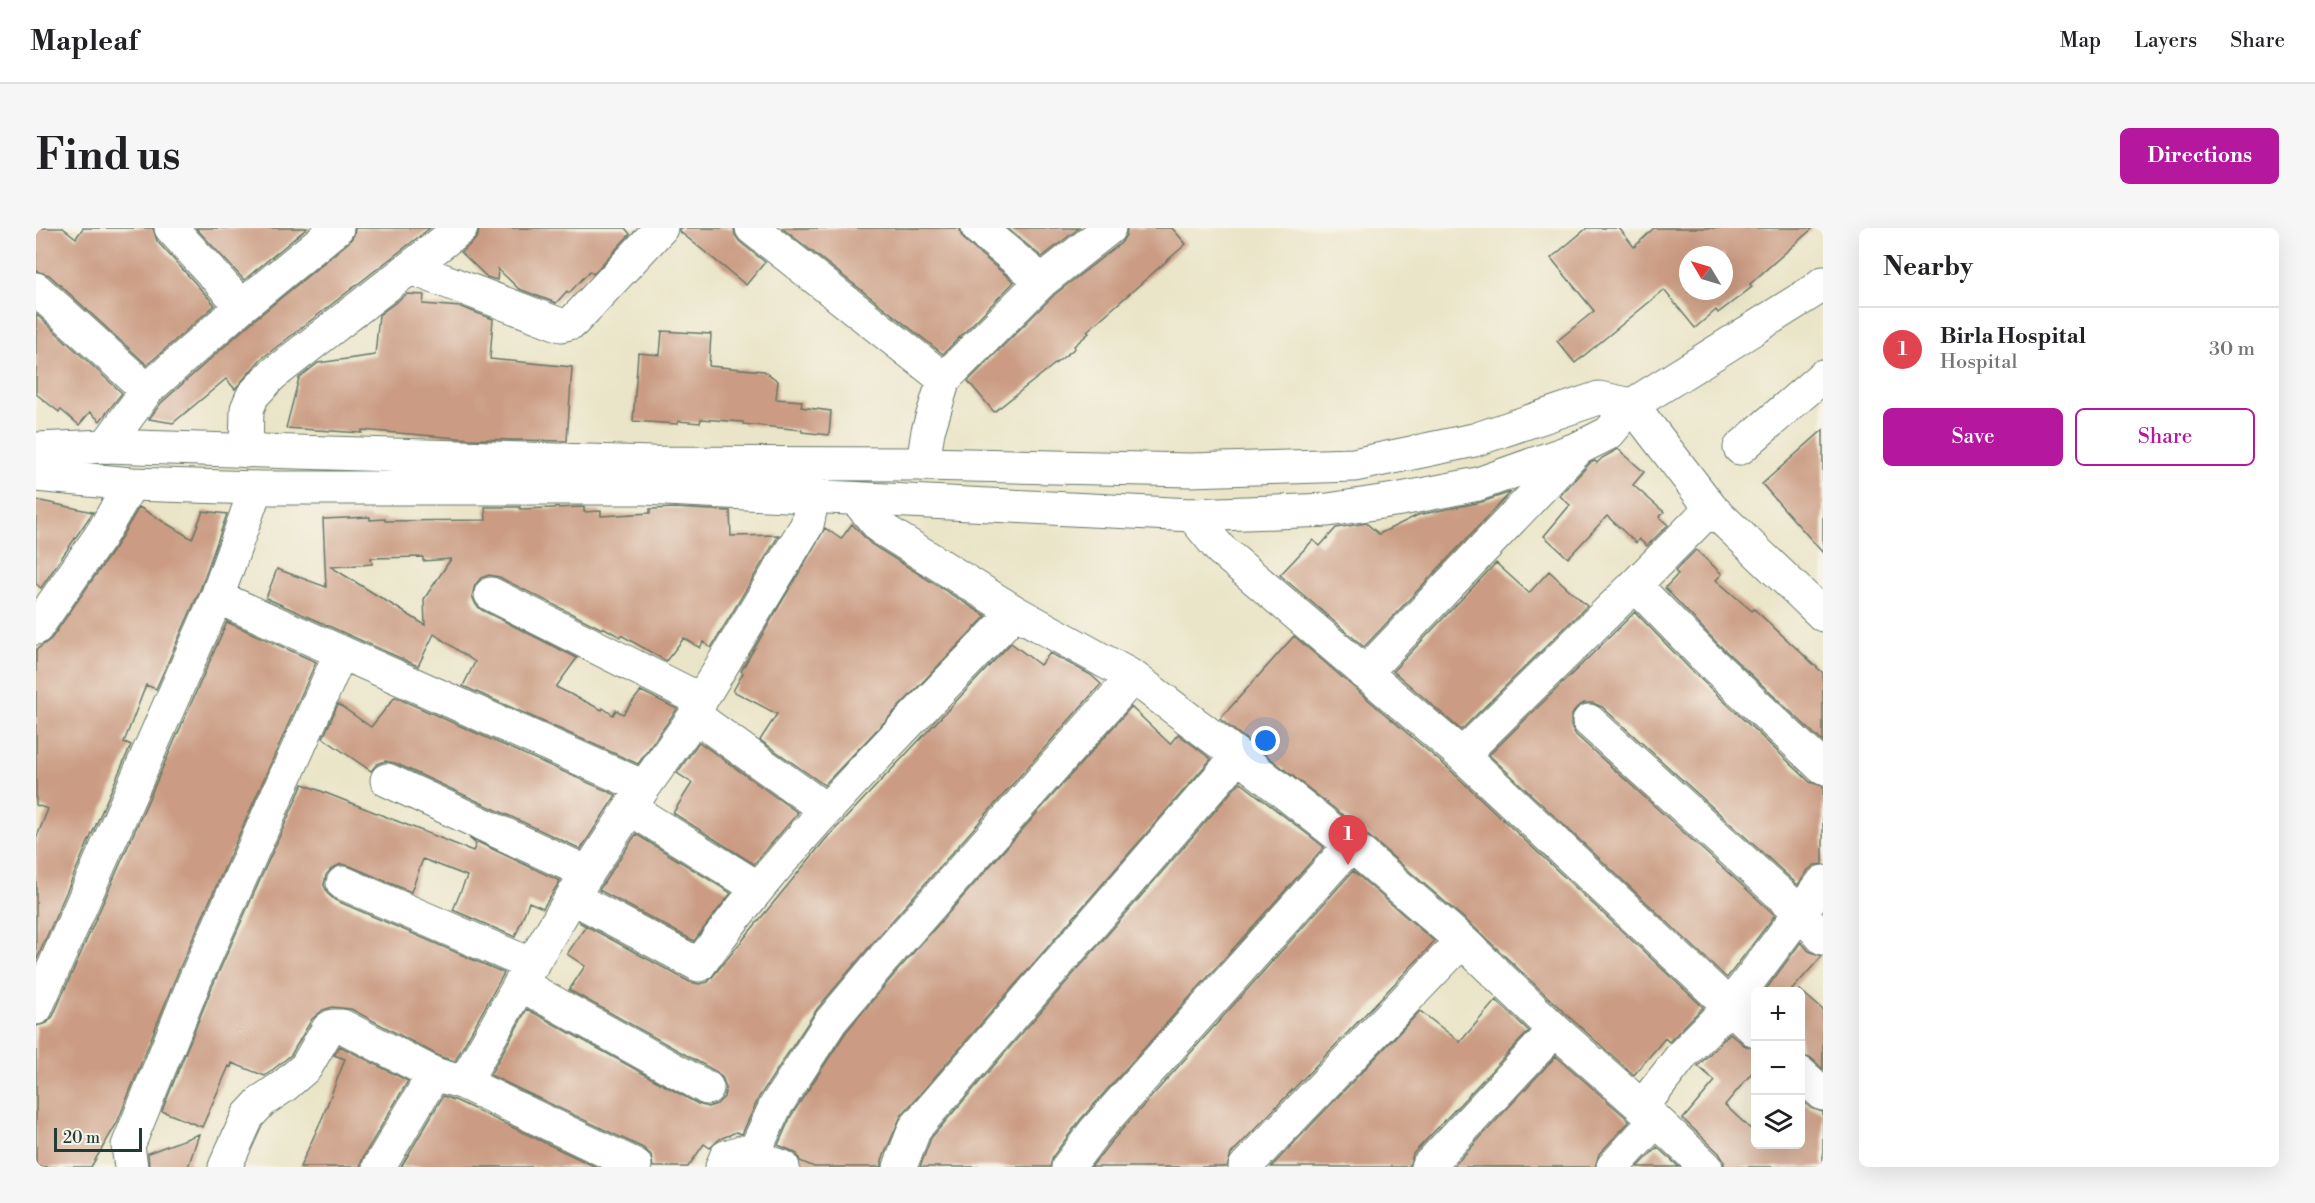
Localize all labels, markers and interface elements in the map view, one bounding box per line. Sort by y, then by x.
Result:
text: Mapleaf [30,24,138,59]
text: Map [2060,28,2101,54]
text: Layers [2134,28,2197,54]
text: Share [2230,28,2285,54]
button: Directions [2120,128,2279,184]
text: Find us [36,130,180,183]
north arrow [1679,246,1733,300]
text: Nearby [1883,251,1973,283]
text: Birla Hospital [1940,323,2086,350]
text: 1 [1898,337,1907,362]
text: 30 m [2209,337,2255,362]
text: Hospital [1940,350,2017,375]
button: Save [1883,408,2063,466]
button: Share [2075,408,2255,466]
your location [1251,726,1280,755]
pin: 1 [1328,816,1368,865]
map controls [1751,987,1805,1149]
button: + [1751,987,1805,1041]
button: − [1751,1041,1805,1095]
button: layers [1751,1095,1805,1149]
scale bar [54,1125,142,1152]
text: 20 m [63,1128,100,1148]

